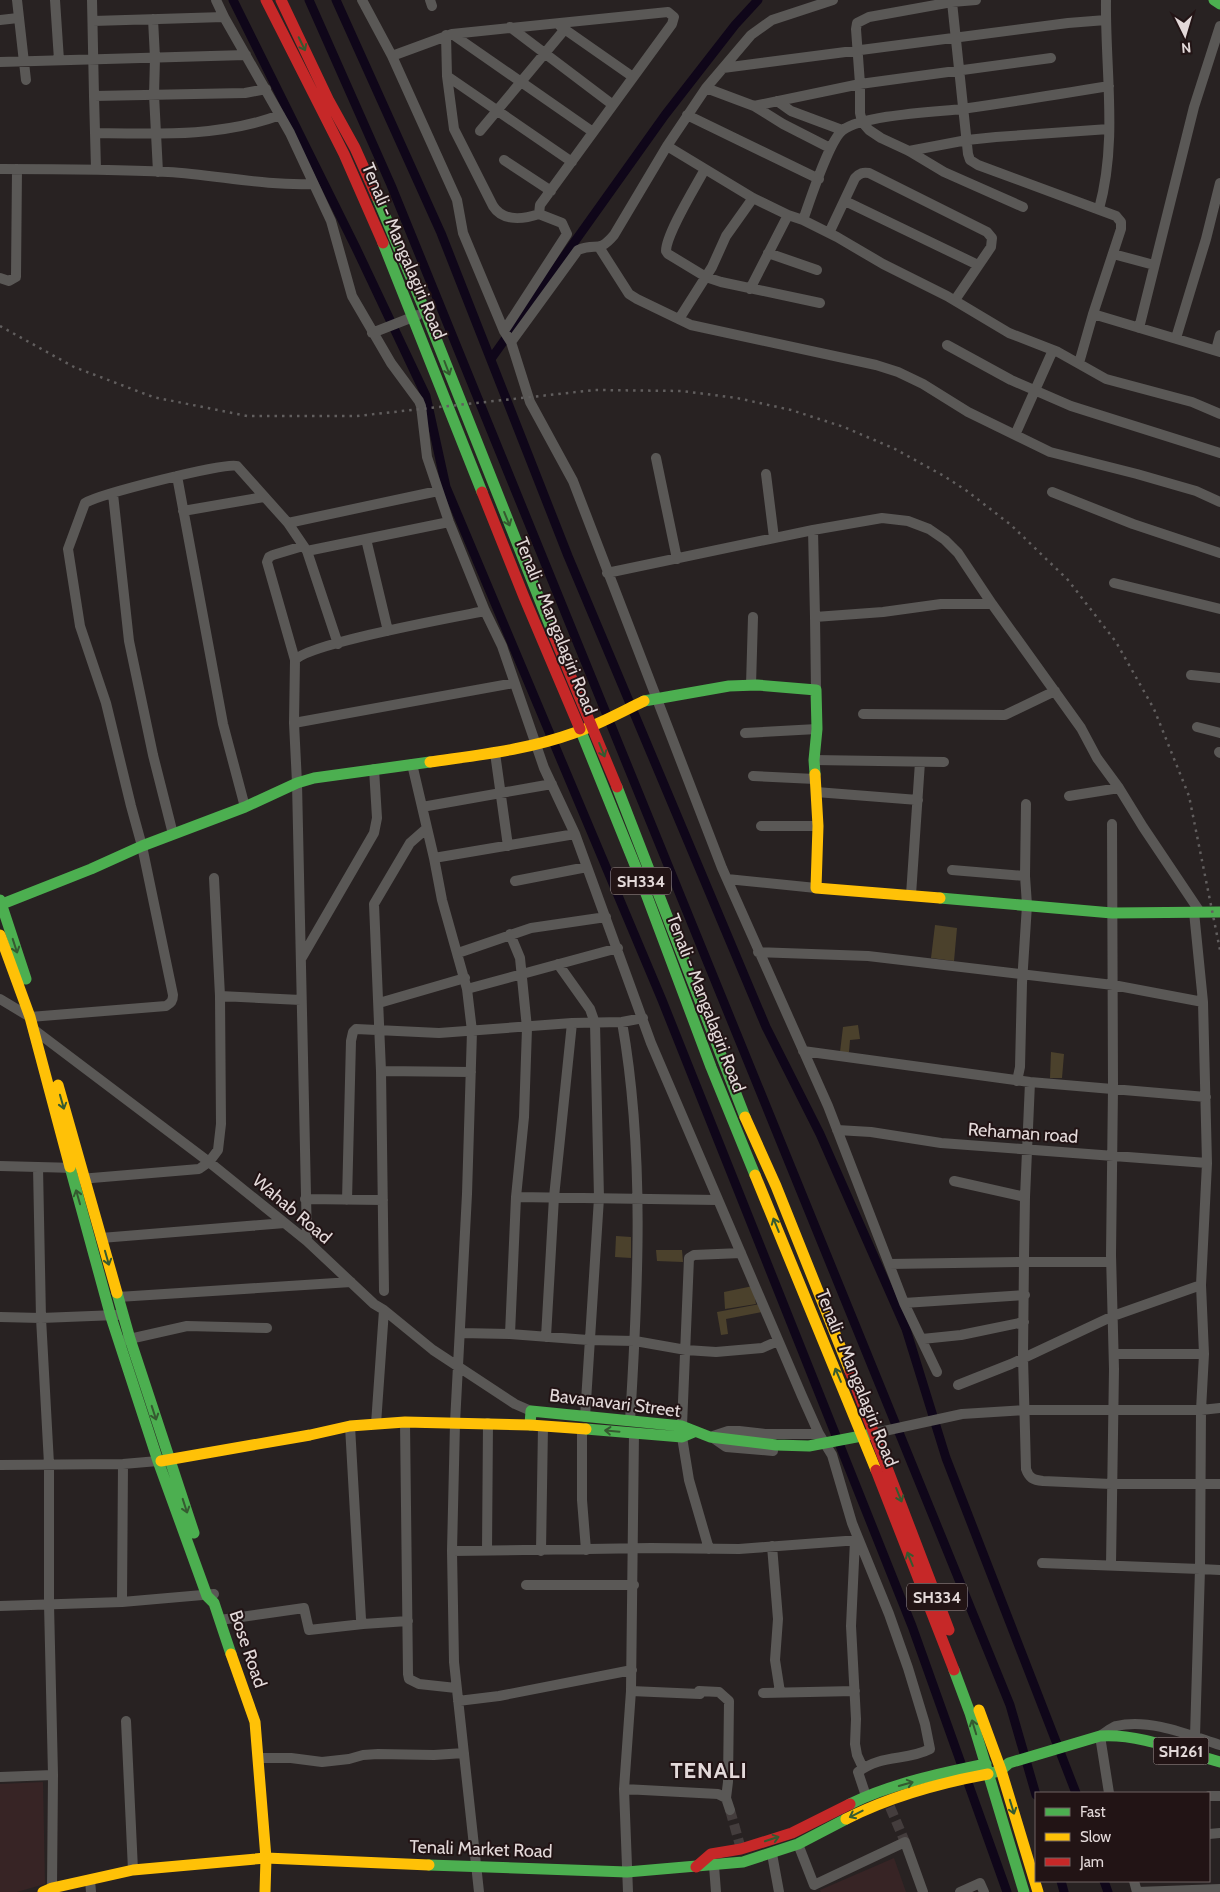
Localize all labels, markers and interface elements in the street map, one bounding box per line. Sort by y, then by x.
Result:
north arrow [1160,10,1210,60]
one-way arrow [298,36,307,51]
text: N [1180,39,1192,57]
street label: Tenali - Mangalagiri Road [357,160,451,342]
one-way arrow [443,359,452,375]
one-way arrow [504,511,513,526]
street label: Tenali - Mangalagiri Road [510,534,602,718]
one-way arrow [598,742,607,757]
road number: SH334 [611,868,671,894]
street label: Tenali - Mangalagiri Road [662,911,750,1095]
one-way arrow [11,938,20,953]
one-way arrow [58,1093,67,1109]
street label: Rehaman road [967,1118,1079,1148]
street label: Wahab Road [248,1170,336,1248]
one-way arrow [72,1189,82,1205]
one-way arrow [771,1217,780,1233]
one-way arrow [102,1249,112,1265]
street label: Tenali - Mangalagiri Road [811,1286,903,1470]
one-way arrow [833,1368,842,1383]
street label: Bavanavari Street [548,1384,682,1422]
one-way arrow [150,1405,160,1421]
one-way arrow [604,1426,620,1436]
one-way arrow [895,1487,904,1502]
one-way arrow [181,1497,190,1513]
one-way arrow [905,1552,914,1567]
road number: SH334 [907,1584,967,1610]
street label: Bose Road [225,1607,271,1691]
one-way arrow [969,1719,979,1735]
road number: SH261 [1154,1738,1208,1764]
district label: TENALI [670,1757,748,1784]
one-way arrow [898,1778,914,1788]
legend [1035,1792,1210,1882]
one-way arrow [1008,1799,1017,1814]
text: Fast [1080,1803,1105,1821]
one-way arrow [849,1810,864,1819]
text: Slow [1080,1828,1111,1846]
one-way arrow [764,1834,780,1843]
street label: Tenali Market Road [409,1836,553,1862]
text: Jam [1079,1853,1104,1871]

